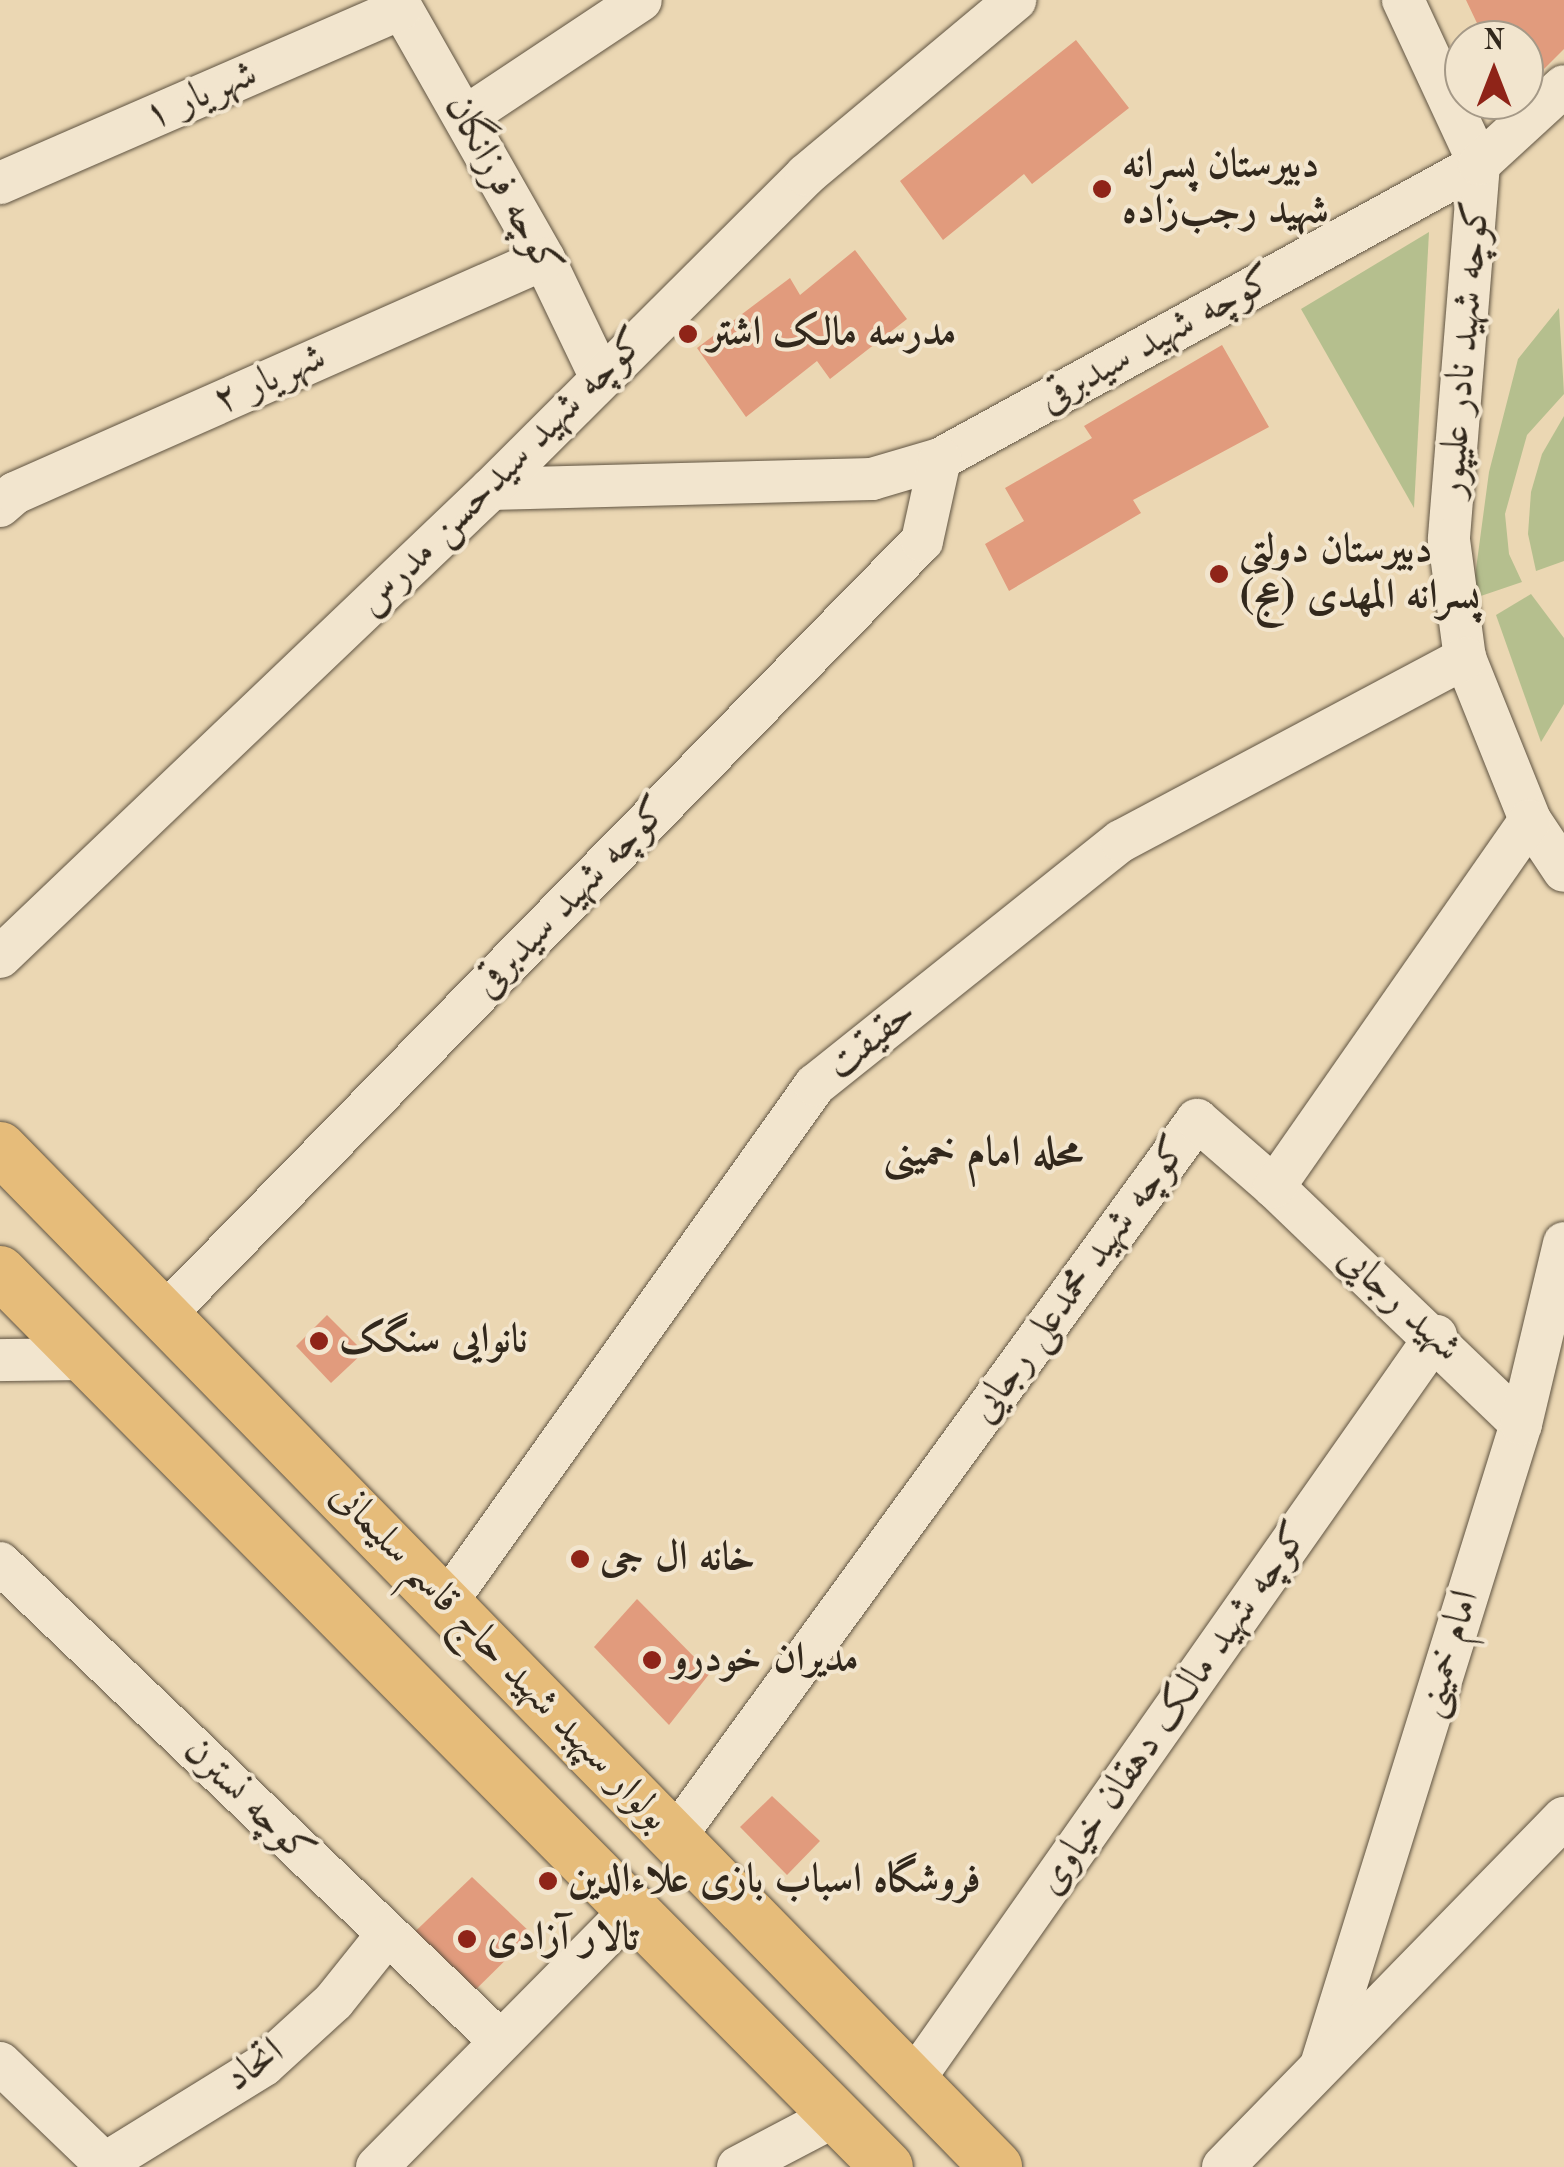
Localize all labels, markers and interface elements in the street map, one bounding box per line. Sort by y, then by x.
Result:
north arrow [1444,20,1544,120]
text: N [1483,28,1505,56]
street label: شهریار ۱ [137,51,265,141]
street label: کوچه فرزانگان [433,87,571,285]
place label: دبیرستان پسرانه شهید رجب‌زاده [1122,142,1329,236]
marker: دبیرستان پسرانه شهید رجب‌زاده [1091,178,1113,200]
street label: کوچه شهید نادر علیپور [1428,199,1502,499]
street label: کوچه شهید سیدبرقی [1031,256,1283,424]
place label: مدرسه مالک اشتر [708,310,956,358]
street label: کوچه شهید سیدحسن مدرس [349,319,657,627]
marker: مدرسه مالک اشتر [677,323,699,345]
street label: شهریار ۲ [206,334,334,426]
place label: دبیرستان دولتی پسرانه المهدی (عج) [1239,527,1480,621]
marker: دبیرستان دولتی پسرانه المهدی (عج) [1208,563,1230,585]
street label: کوچه شهید سیدبرقی [464,787,680,1009]
street label: حقیقت [817,989,927,1091]
street label: کوچه شهید محمدعلی رجایی [960,1127,1200,1433]
district label: محله امام خمینی [883,1129,1083,1179]
street label: شهید رجایی [1328,1235,1470,1373]
place label: نانوایی سنگک [339,1317,528,1365]
marker: نانوایی سنگک [308,1330,330,1352]
street label: بولوار سپهبد شهید حاج قاسم سلیمانی [319,1472,679,1842]
street label: کوچه شهید مالک دهقان‌ خیاوی [1027,1513,1321,1905]
place label: خانه ال جی [600,1535,755,1583]
marker: خانه ال جی [569,1548,591,1570]
street label: امام خمینی [1407,1584,1491,1724]
place label: مدیران خودرو [672,1636,858,1684]
marker: مدیران خودرو [641,1649,663,1671]
street label: کوچه نسترن [172,1728,324,1876]
place label: فروشگاه اسباب بازی علاءالدین [568,1857,981,1905]
marker: فروشگاه اسباب بازی علاءالدین [537,1870,559,1892]
place label: تالار آزادی [487,1915,638,1963]
marker: تالار آزادی [456,1928,478,1950]
street label: اتحاد [216,2029,294,2103]

